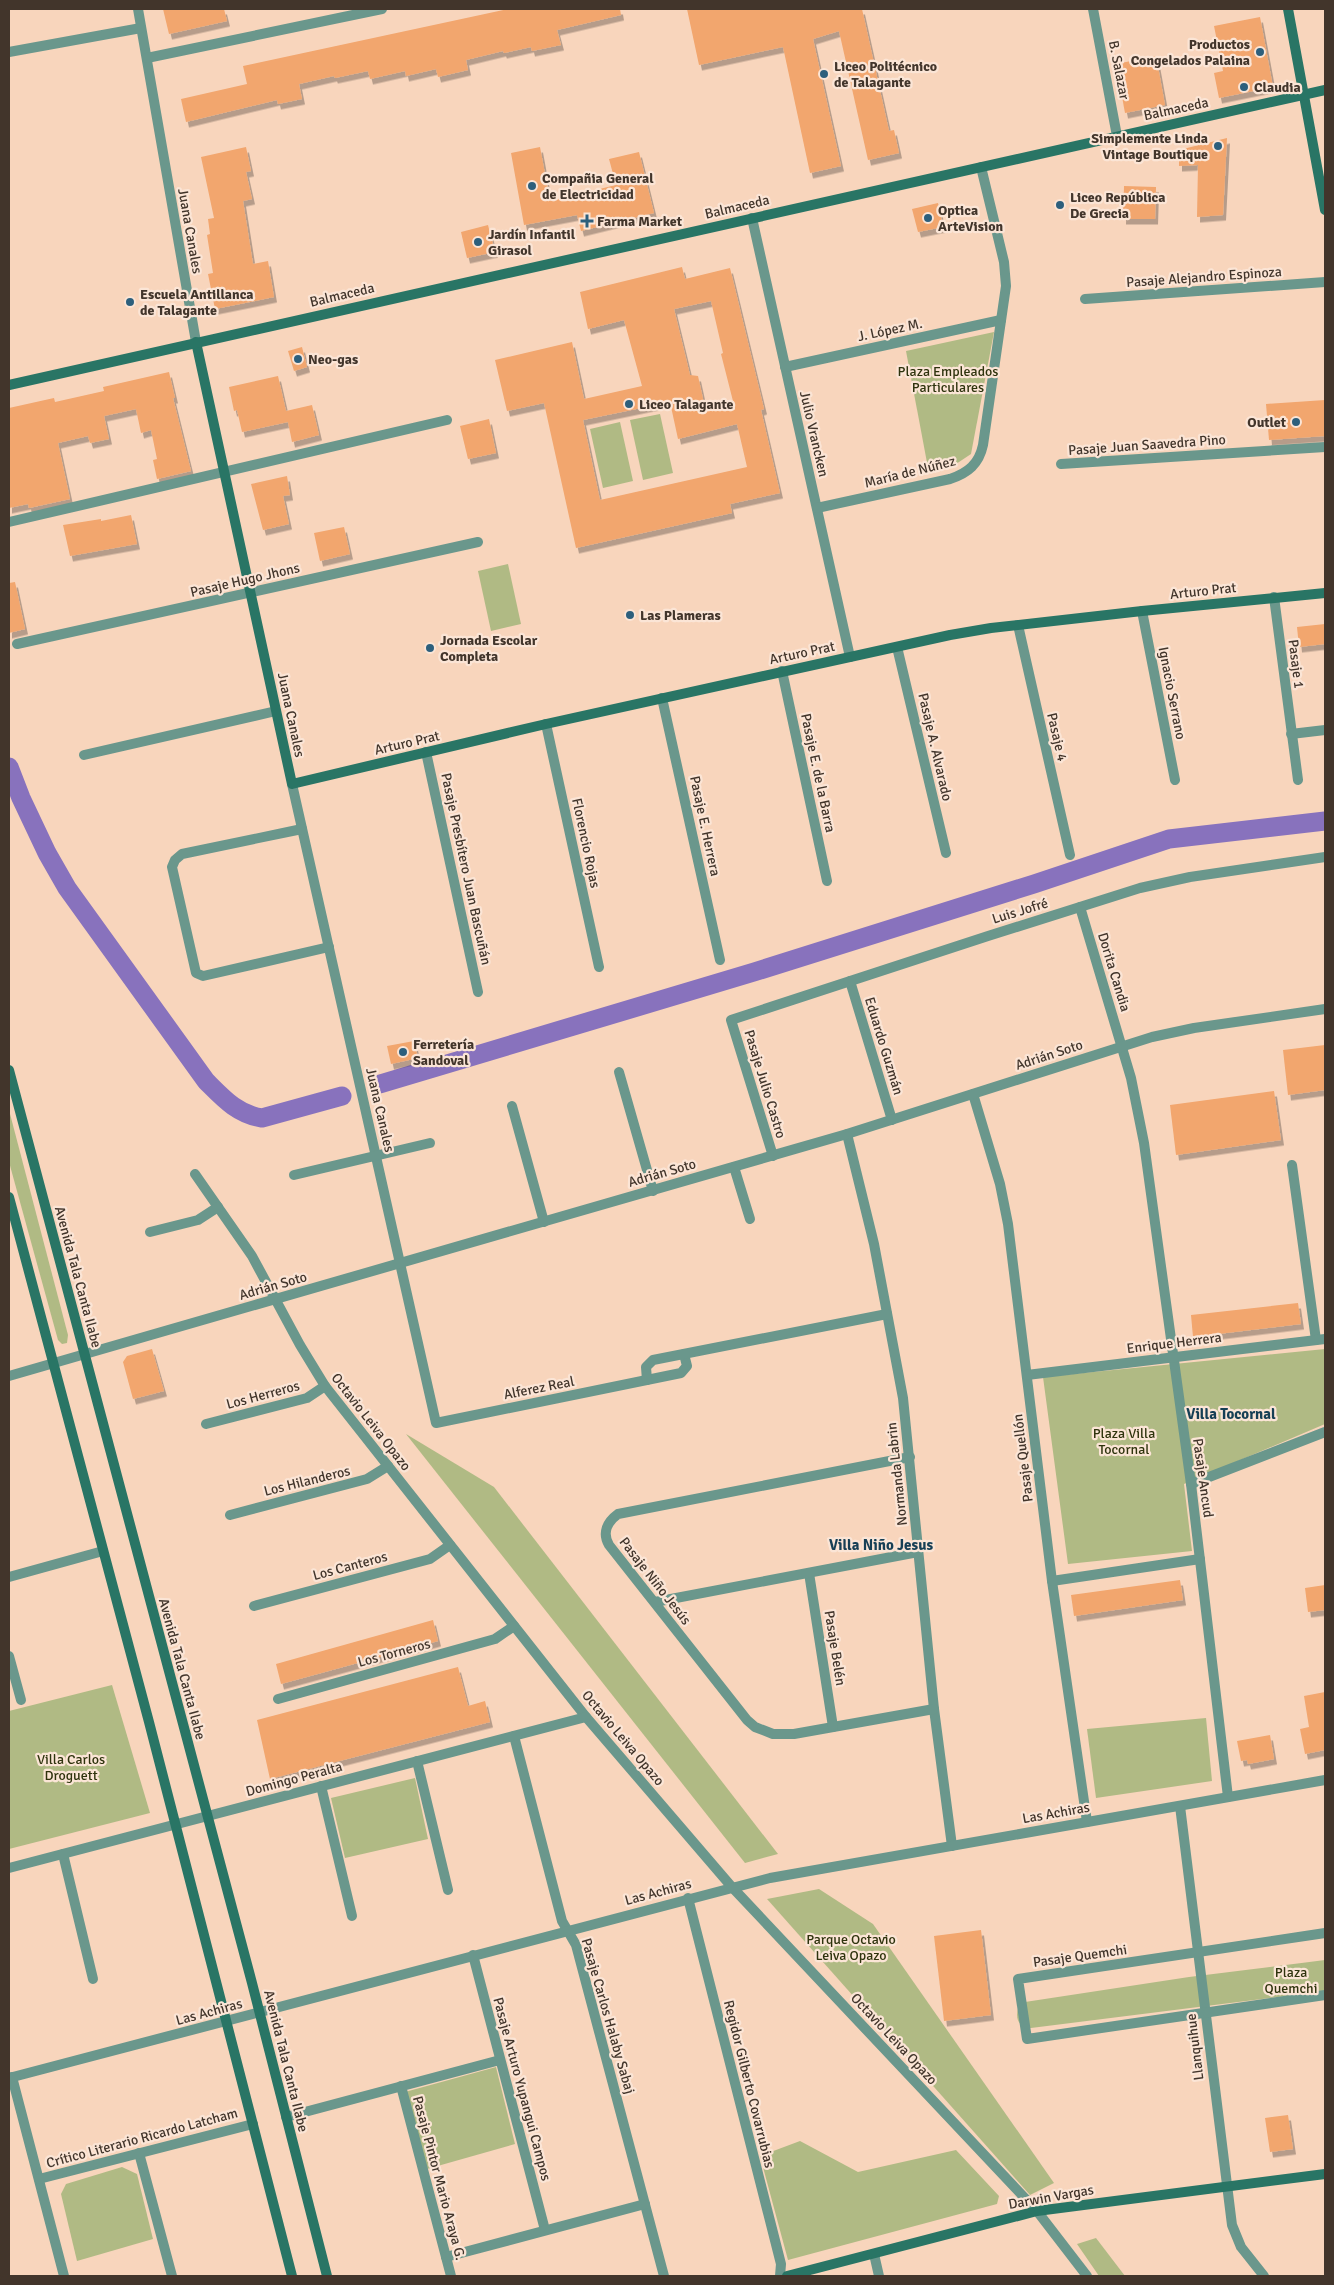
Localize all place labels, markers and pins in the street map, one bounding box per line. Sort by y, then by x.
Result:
place label: Productos Congelados Palaina [1131,36,1250,69]
marker: Productos Congelados Palaina [1254,46,1266,58]
place label: Liceo Politécnico de Talagante [834,58,937,91]
marker: Liceo Politécnico de Talagante [818,68,830,80]
place label: Claudia [1254,79,1301,96]
marker: Claudia [1238,81,1250,93]
place label: Simplemente Linda Vintage Boutique [1091,130,1208,163]
marker: Simplemente Linda Vintage Boutique [1212,140,1224,152]
place label: Compañia General de Electricidad [542,170,654,203]
marker: Compañia General de Electricidad [526,180,538,192]
place label: Liceo República De Grecia [1070,189,1165,222]
marker: Liceo República De Grecia [1054,199,1066,211]
place label: Optica ArteVision [938,202,1004,235]
marker: Optica ArteVision [922,212,934,224]
place label: Farma Market [597,213,683,230]
marker: Farma Market [581,215,593,227]
place label: Jardín Infantil Girasol [488,226,576,259]
marker: Jardín Infantil Girasol [472,236,484,248]
place label: Escuela Antillanca de Talagante [140,286,254,319]
marker: Escuela Antillanca de Talagante [124,296,136,308]
place label: Neo-gas [308,351,358,368]
marker: Neo-gas [292,353,304,365]
place label: Liceo Talagante [639,396,734,413]
marker: Liceo Talagante [623,398,635,410]
place label: Outlet [1247,414,1287,431]
marker: Outlet [1290,416,1302,428]
place label: Las Plameras [640,607,721,624]
marker: Las Plameras [624,609,636,621]
place label: Jornada Escolar Completa [440,632,538,665]
marker: Jornada Escolar Completa [424,642,436,654]
place label: Ferretería Sandoval [413,1036,474,1069]
marker: Ferretería Sandoval [397,1046,409,1058]

